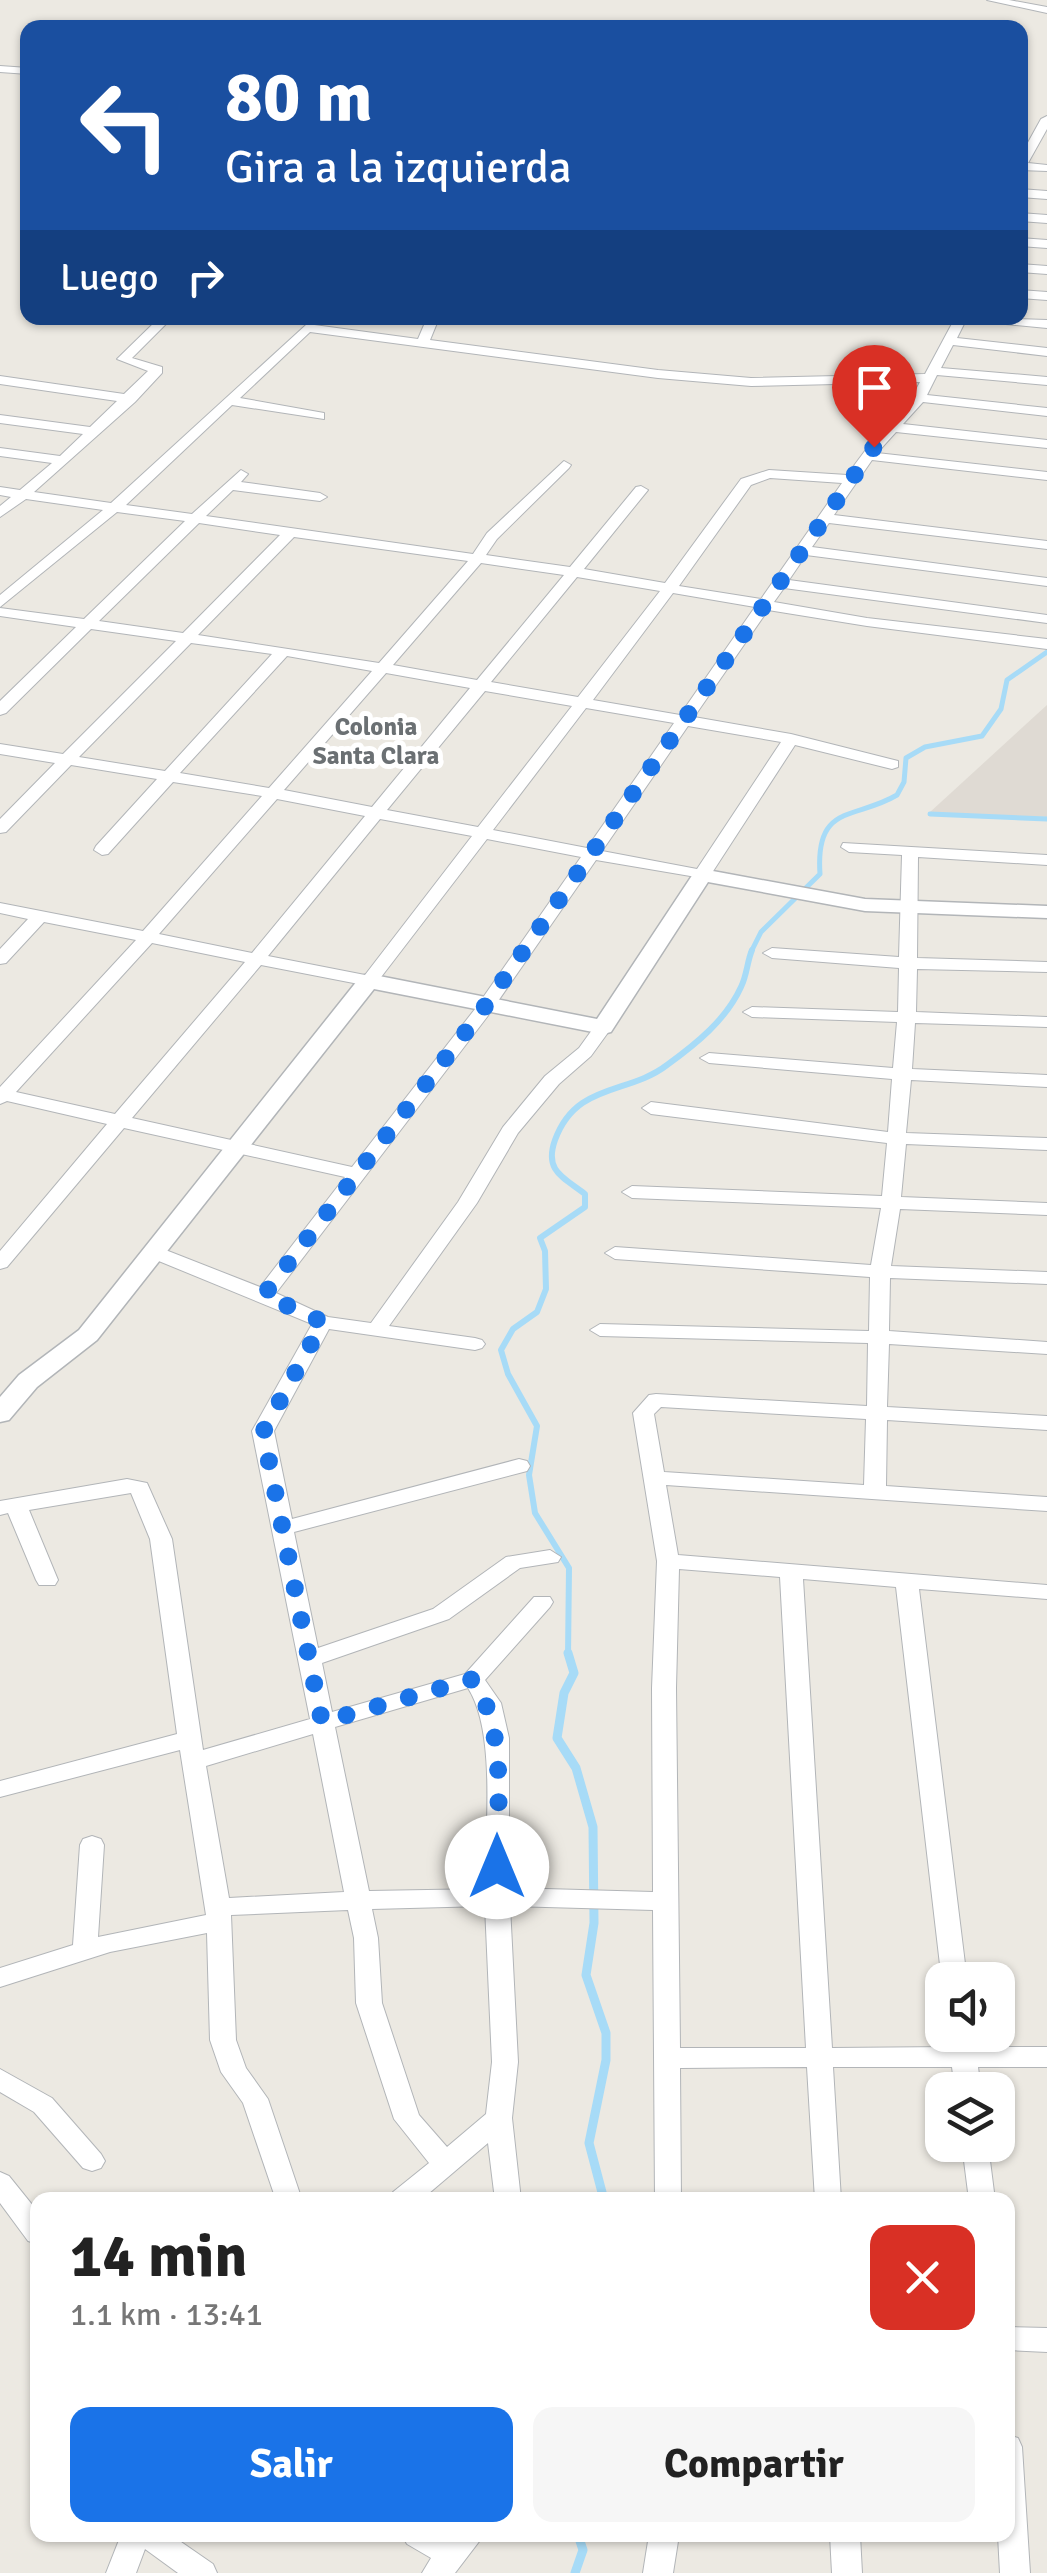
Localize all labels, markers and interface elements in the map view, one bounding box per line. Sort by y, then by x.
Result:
text: 80 m [225,54,373,140]
icon: left [60,60,190,190]
text: Gira a la izquierda [225,140,572,195]
icon: right [178,250,233,305]
text: Luego [60,254,158,301]
pin [832,345,917,448]
icon: arrive [847,360,902,415]
district label: Colonia Santa Clara [313,711,439,771]
position arrow [445,1815,549,1919]
map controls [925,1962,1015,2162]
button: sound [925,1962,1015,2052]
button: layers [925,2072,1015,2162]
text: 14 min [70,2220,247,2294]
button: close [870,2225,975,2330]
text: 1.1 km · 13:41 [70,2295,263,2334]
button: Salir [70,2407,513,2522]
button: Compartir [533,2407,975,2522]

